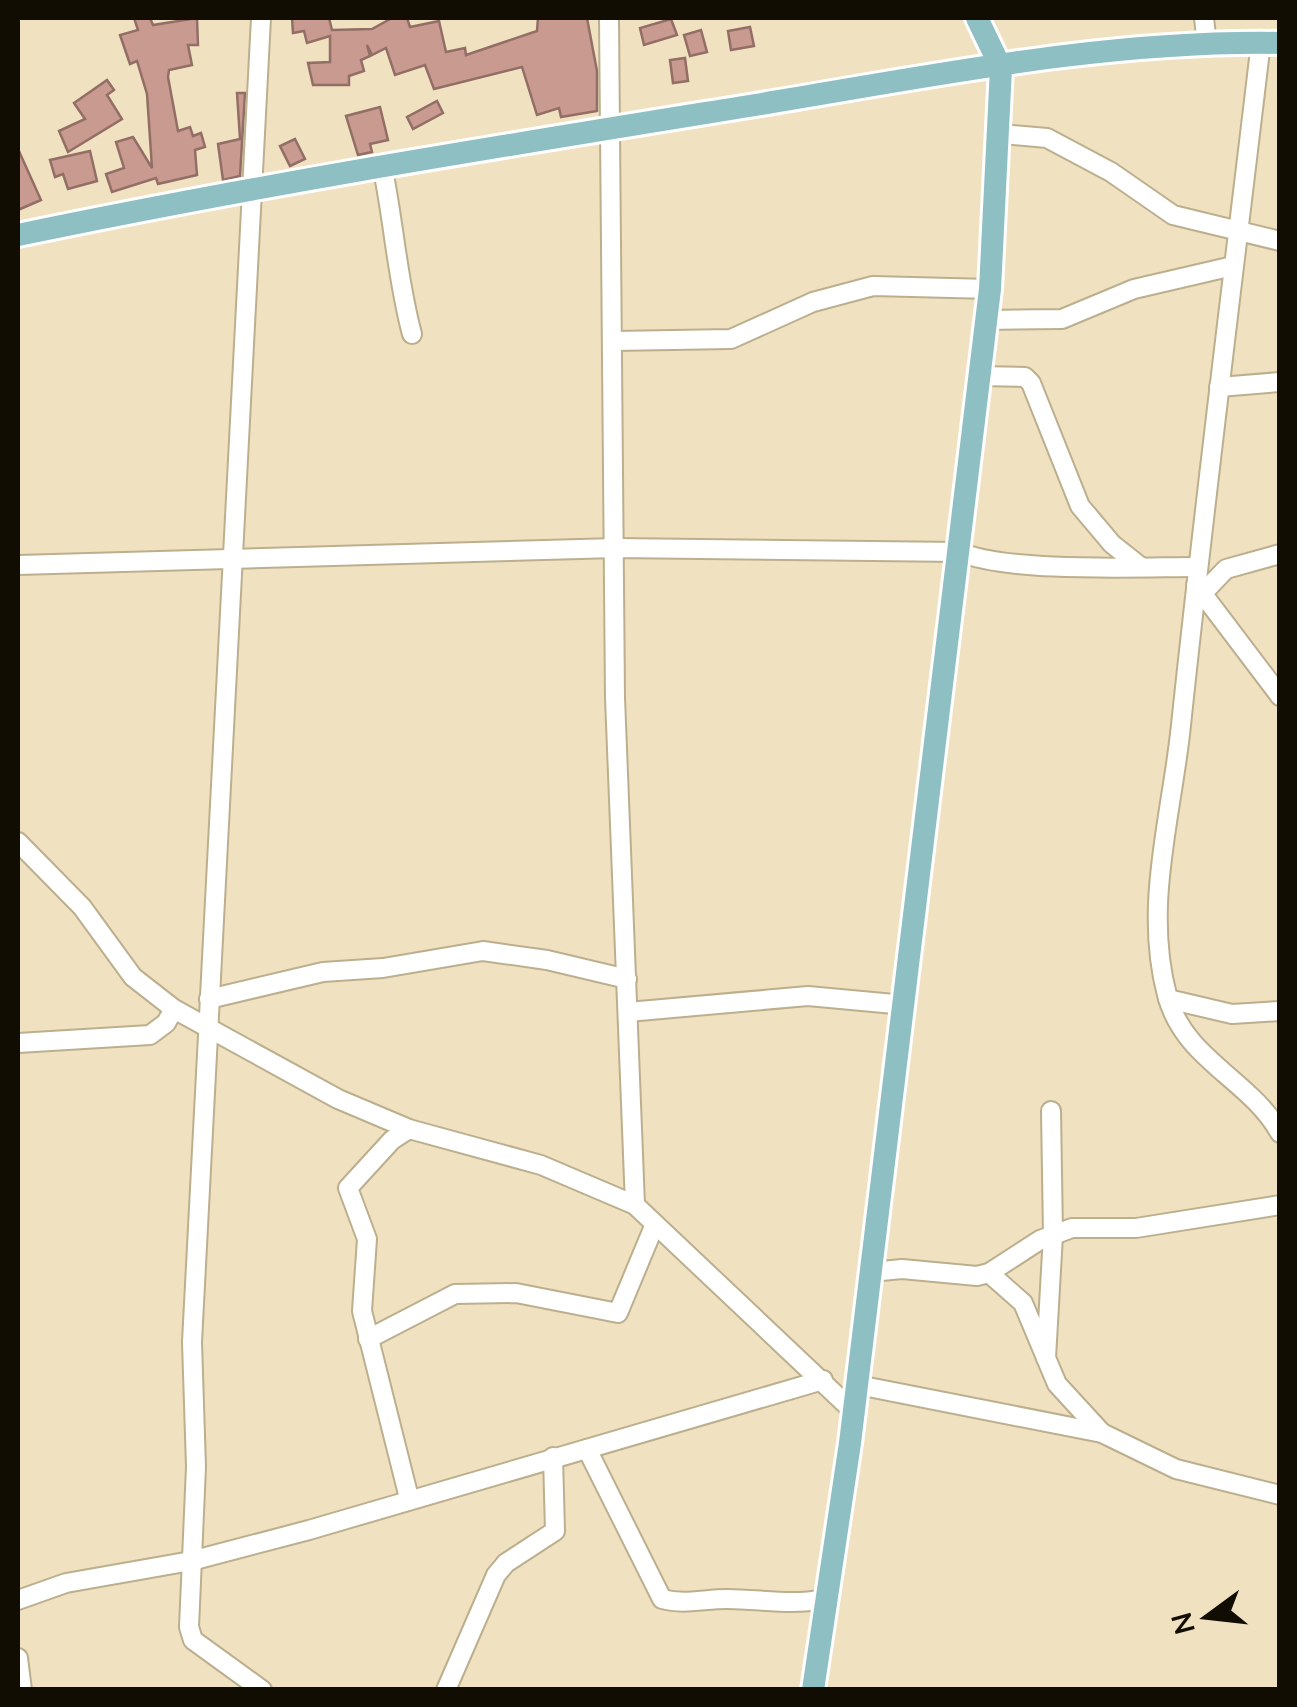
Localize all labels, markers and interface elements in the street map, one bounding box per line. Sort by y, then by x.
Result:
north arrow [1157,1567,1257,1667]
text: N [1163,1608,1205,1638]

